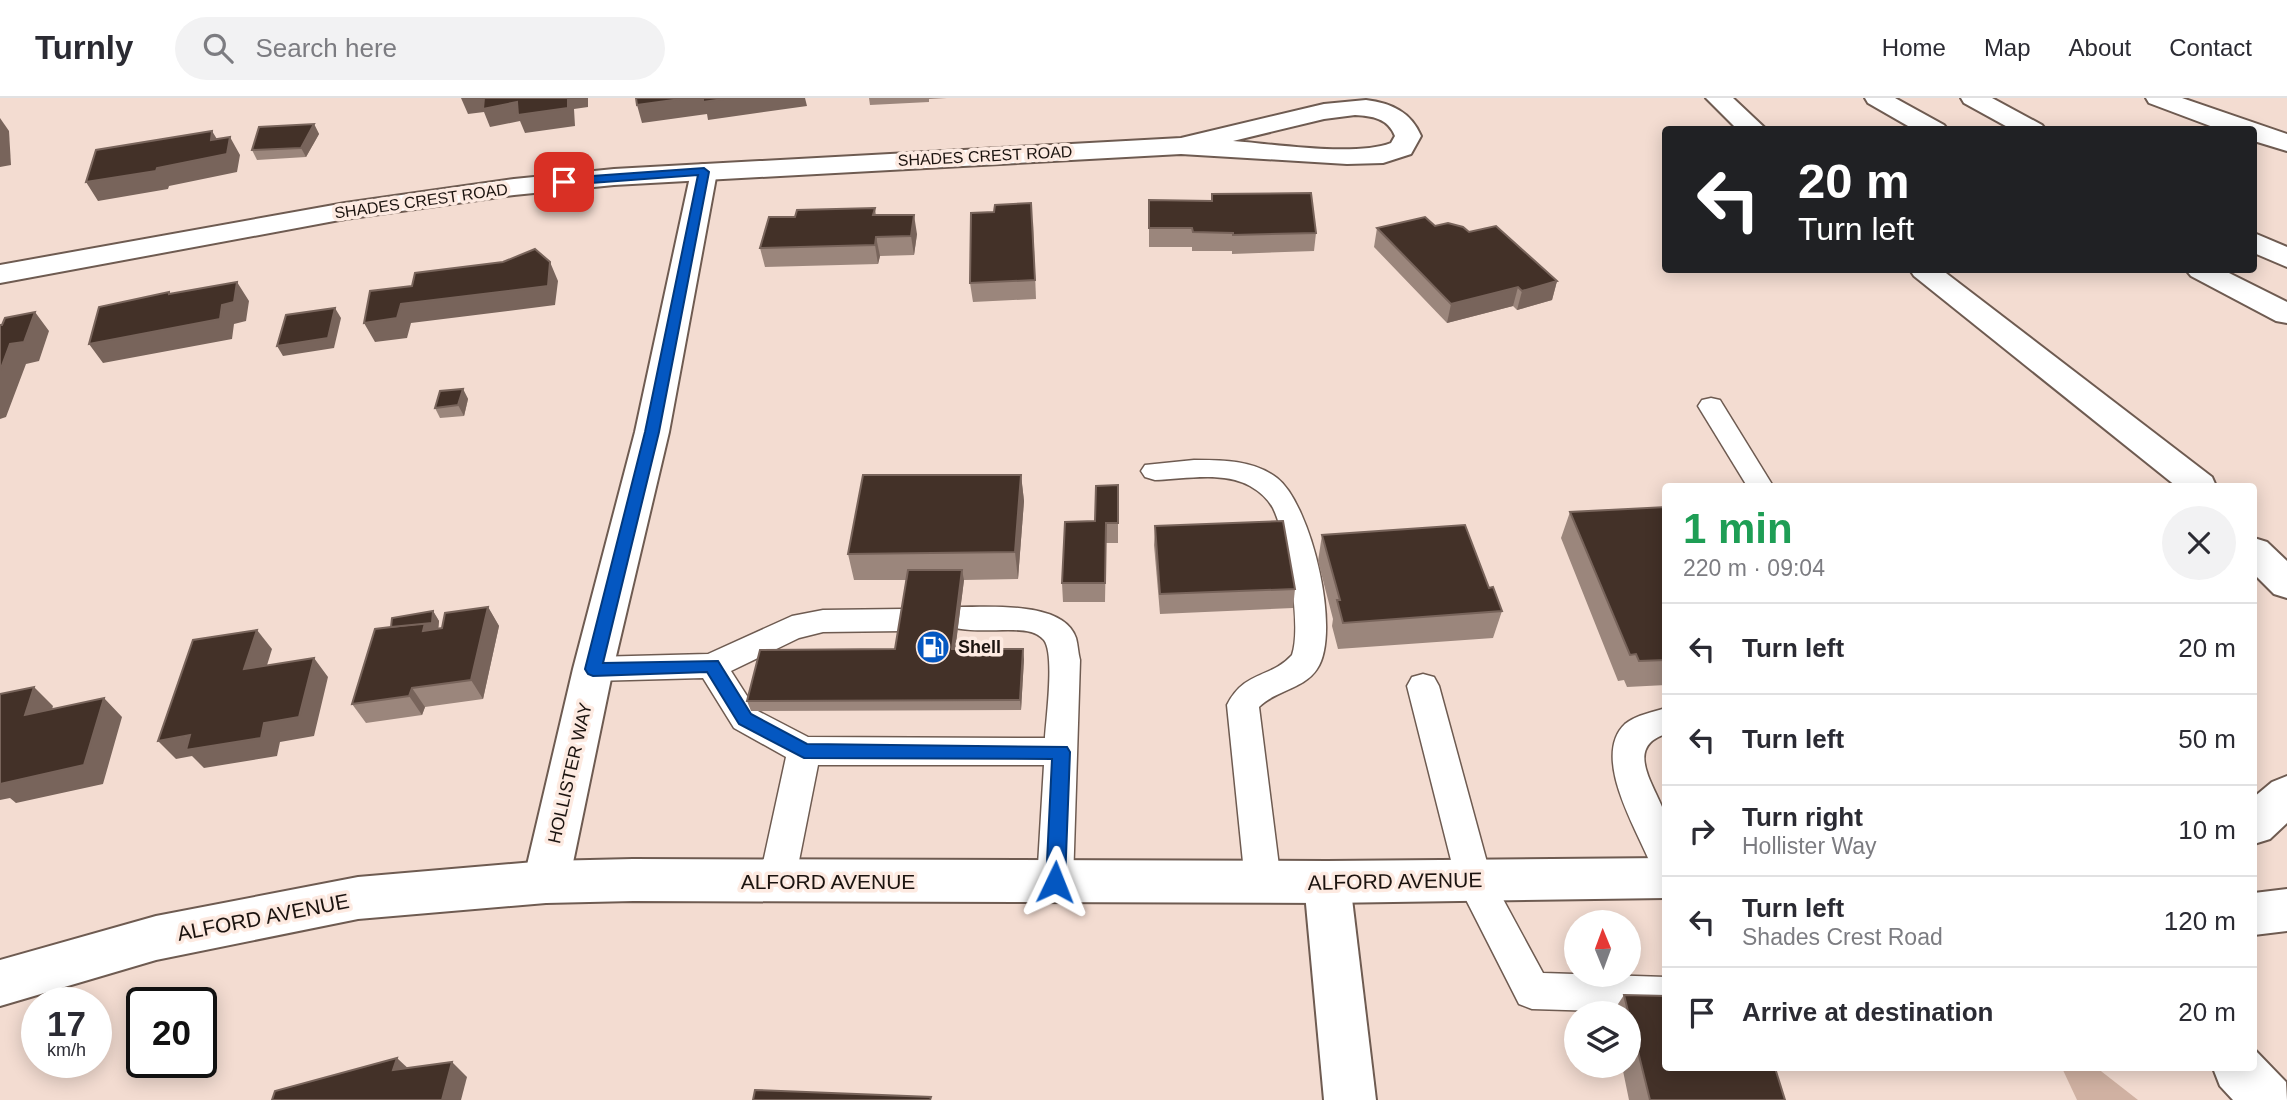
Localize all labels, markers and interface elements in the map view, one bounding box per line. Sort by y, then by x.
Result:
search box [175,17,665,80]
text: Turnly [35,29,133,66]
icon: search [199,29,237,67]
text: Search here [255,33,397,63]
text: Home [1882,34,1946,61]
text: Map [1984,34,2031,61]
text: About [2069,34,2131,61]
text: Contact [2169,34,2252,61]
street label: SHADES CREST ROAD [897,143,1073,169]
pin [534,152,594,212]
icon: left [1683,154,1774,245]
text: 20 m [1798,154,1910,208]
icon: arrive [545,163,583,201]
street label: SHADES CREST ROAD [333,180,509,222]
text: Turn left [1798,211,1914,247]
text: 1 min [1683,505,1793,552]
button: close [2162,506,2236,580]
text: 220 m · 09:04 [1683,555,1825,581]
fuel station icon: Shell [914,628,952,666]
icon: left [1683,630,1721,668]
text: Turn left [1742,633,1844,663]
text: 20 m [2178,633,2236,663]
place label: Shell [958,637,1001,657]
street label: HOLLISTER WAY [544,701,596,845]
icon: left [1683,721,1721,759]
text: Turn left [1742,724,1844,754]
text: 50 m [2178,724,2236,754]
text: Turn right [1742,802,1863,832]
icon: right [1683,812,1721,850]
text: 10 m [2178,815,2236,845]
text: Hollister Way [1742,833,1877,859]
position arrow [1018,845,1092,919]
street label: ALFORD AVENUE [1307,868,1483,894]
street label: ALFORD AVENUE [741,870,915,893]
street label: ALFORD AVENUE [175,889,351,945]
text: Turn left [1742,893,1844,923]
icon: left [1683,903,1721,941]
text: 120 m [2164,906,2236,936]
north arrow [1564,910,1642,987]
map controls [1564,910,1641,1078]
text: Shades Crest Road [1742,924,1943,950]
speed limit sign: 20 [126,987,217,1078]
icon: arrive [1683,994,1721,1032]
text: Arrive at destination [1742,997,1993,1027]
text: 20 m [2178,997,2236,1027]
button: layers [1564,1001,1641,1078]
text: 17 [47,1004,86,1043]
text: km/h [47,1040,86,1060]

